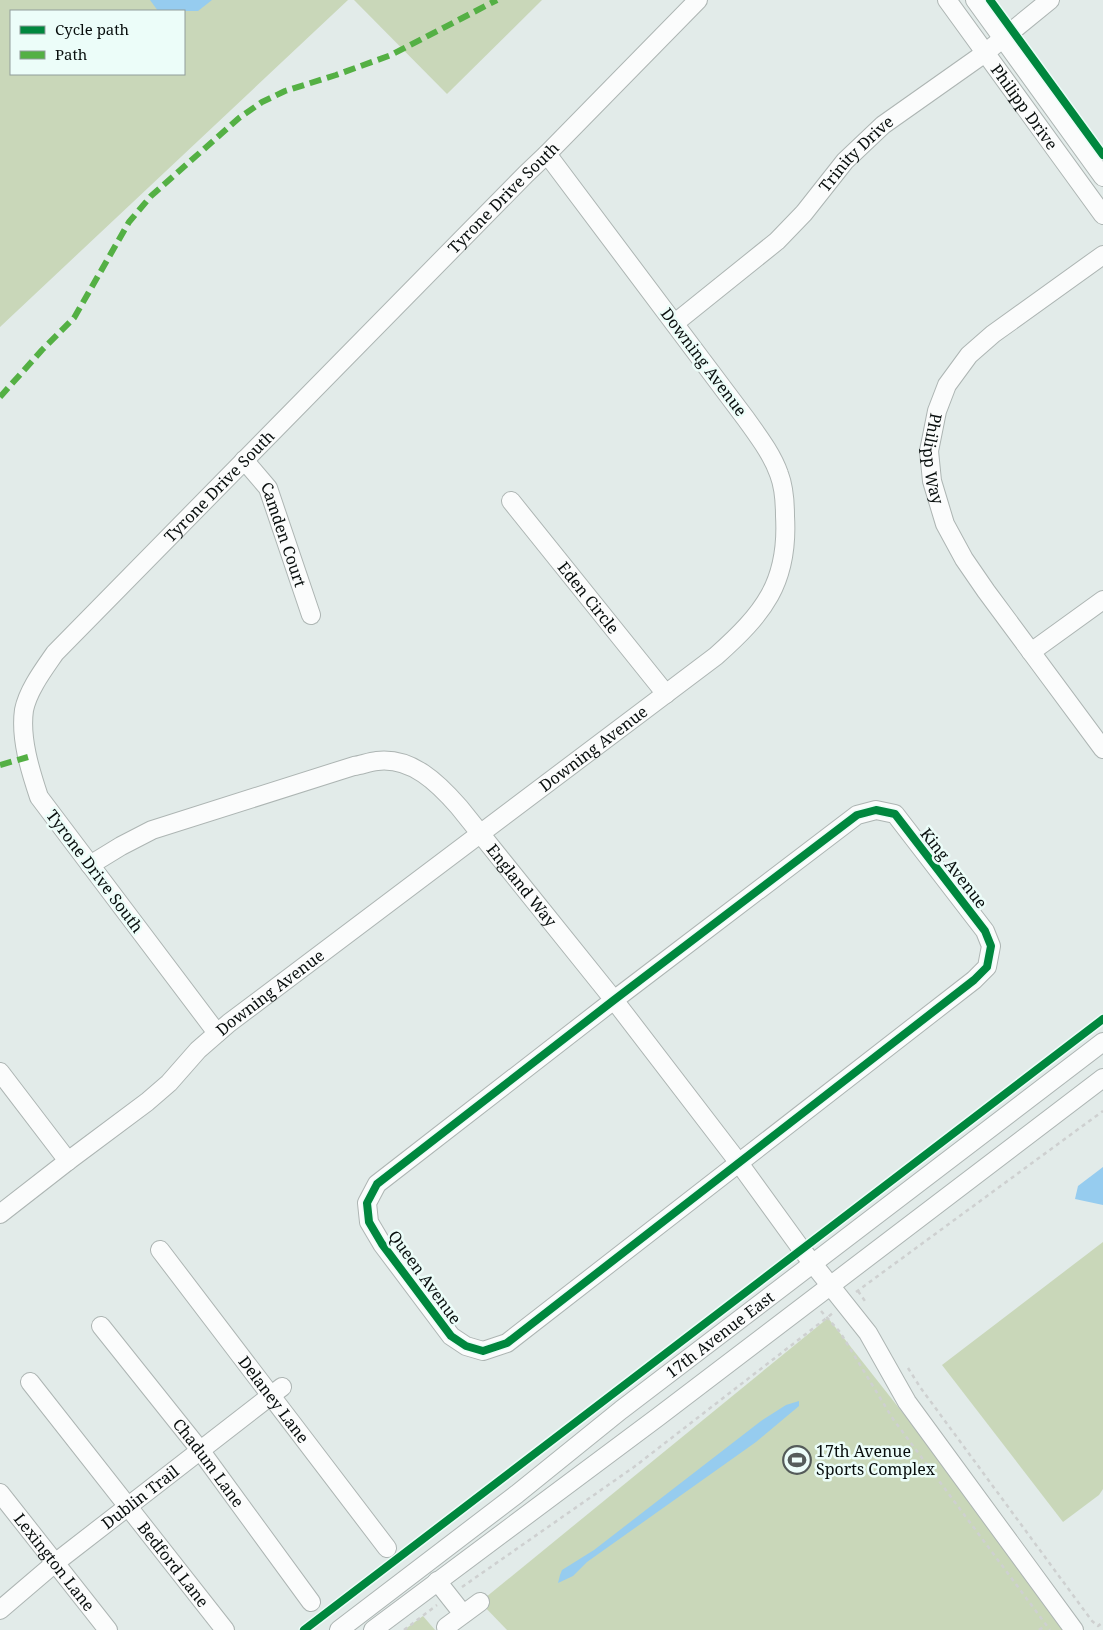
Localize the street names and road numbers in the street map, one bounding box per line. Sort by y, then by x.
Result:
street label: Philipp Drive [986,59,1063,154]
street label: Trinity Drive [814,110,898,196]
street label: Tyrone Drive South [443,137,564,258]
street label: Downing Avenue [656,303,752,421]
street label: Philipp Way [918,411,950,508]
street label: Tyrone Drive South [159,425,279,547]
street label: Camden Court [256,477,312,590]
street label: Eden Circle [553,557,624,638]
street label: Downing Avenue [535,700,652,797]
street label: Tyrone Drive South [41,805,149,937]
street label: King Avenue [916,823,992,913]
street label: England Way [482,839,562,932]
street label: Downing Avenue [211,944,329,1041]
street label: Queen Avenue [384,1226,466,1328]
street label: 17th Avenue East [661,1286,779,1383]
street label: Delaney Lane [234,1351,314,1448]
street label: Chadum Lane [168,1414,249,1512]
street label: Dublin Trail [97,1460,183,1534]
street label: Lexington Lane [9,1509,100,1616]
street label: Bedford Lane [133,1517,214,1612]

